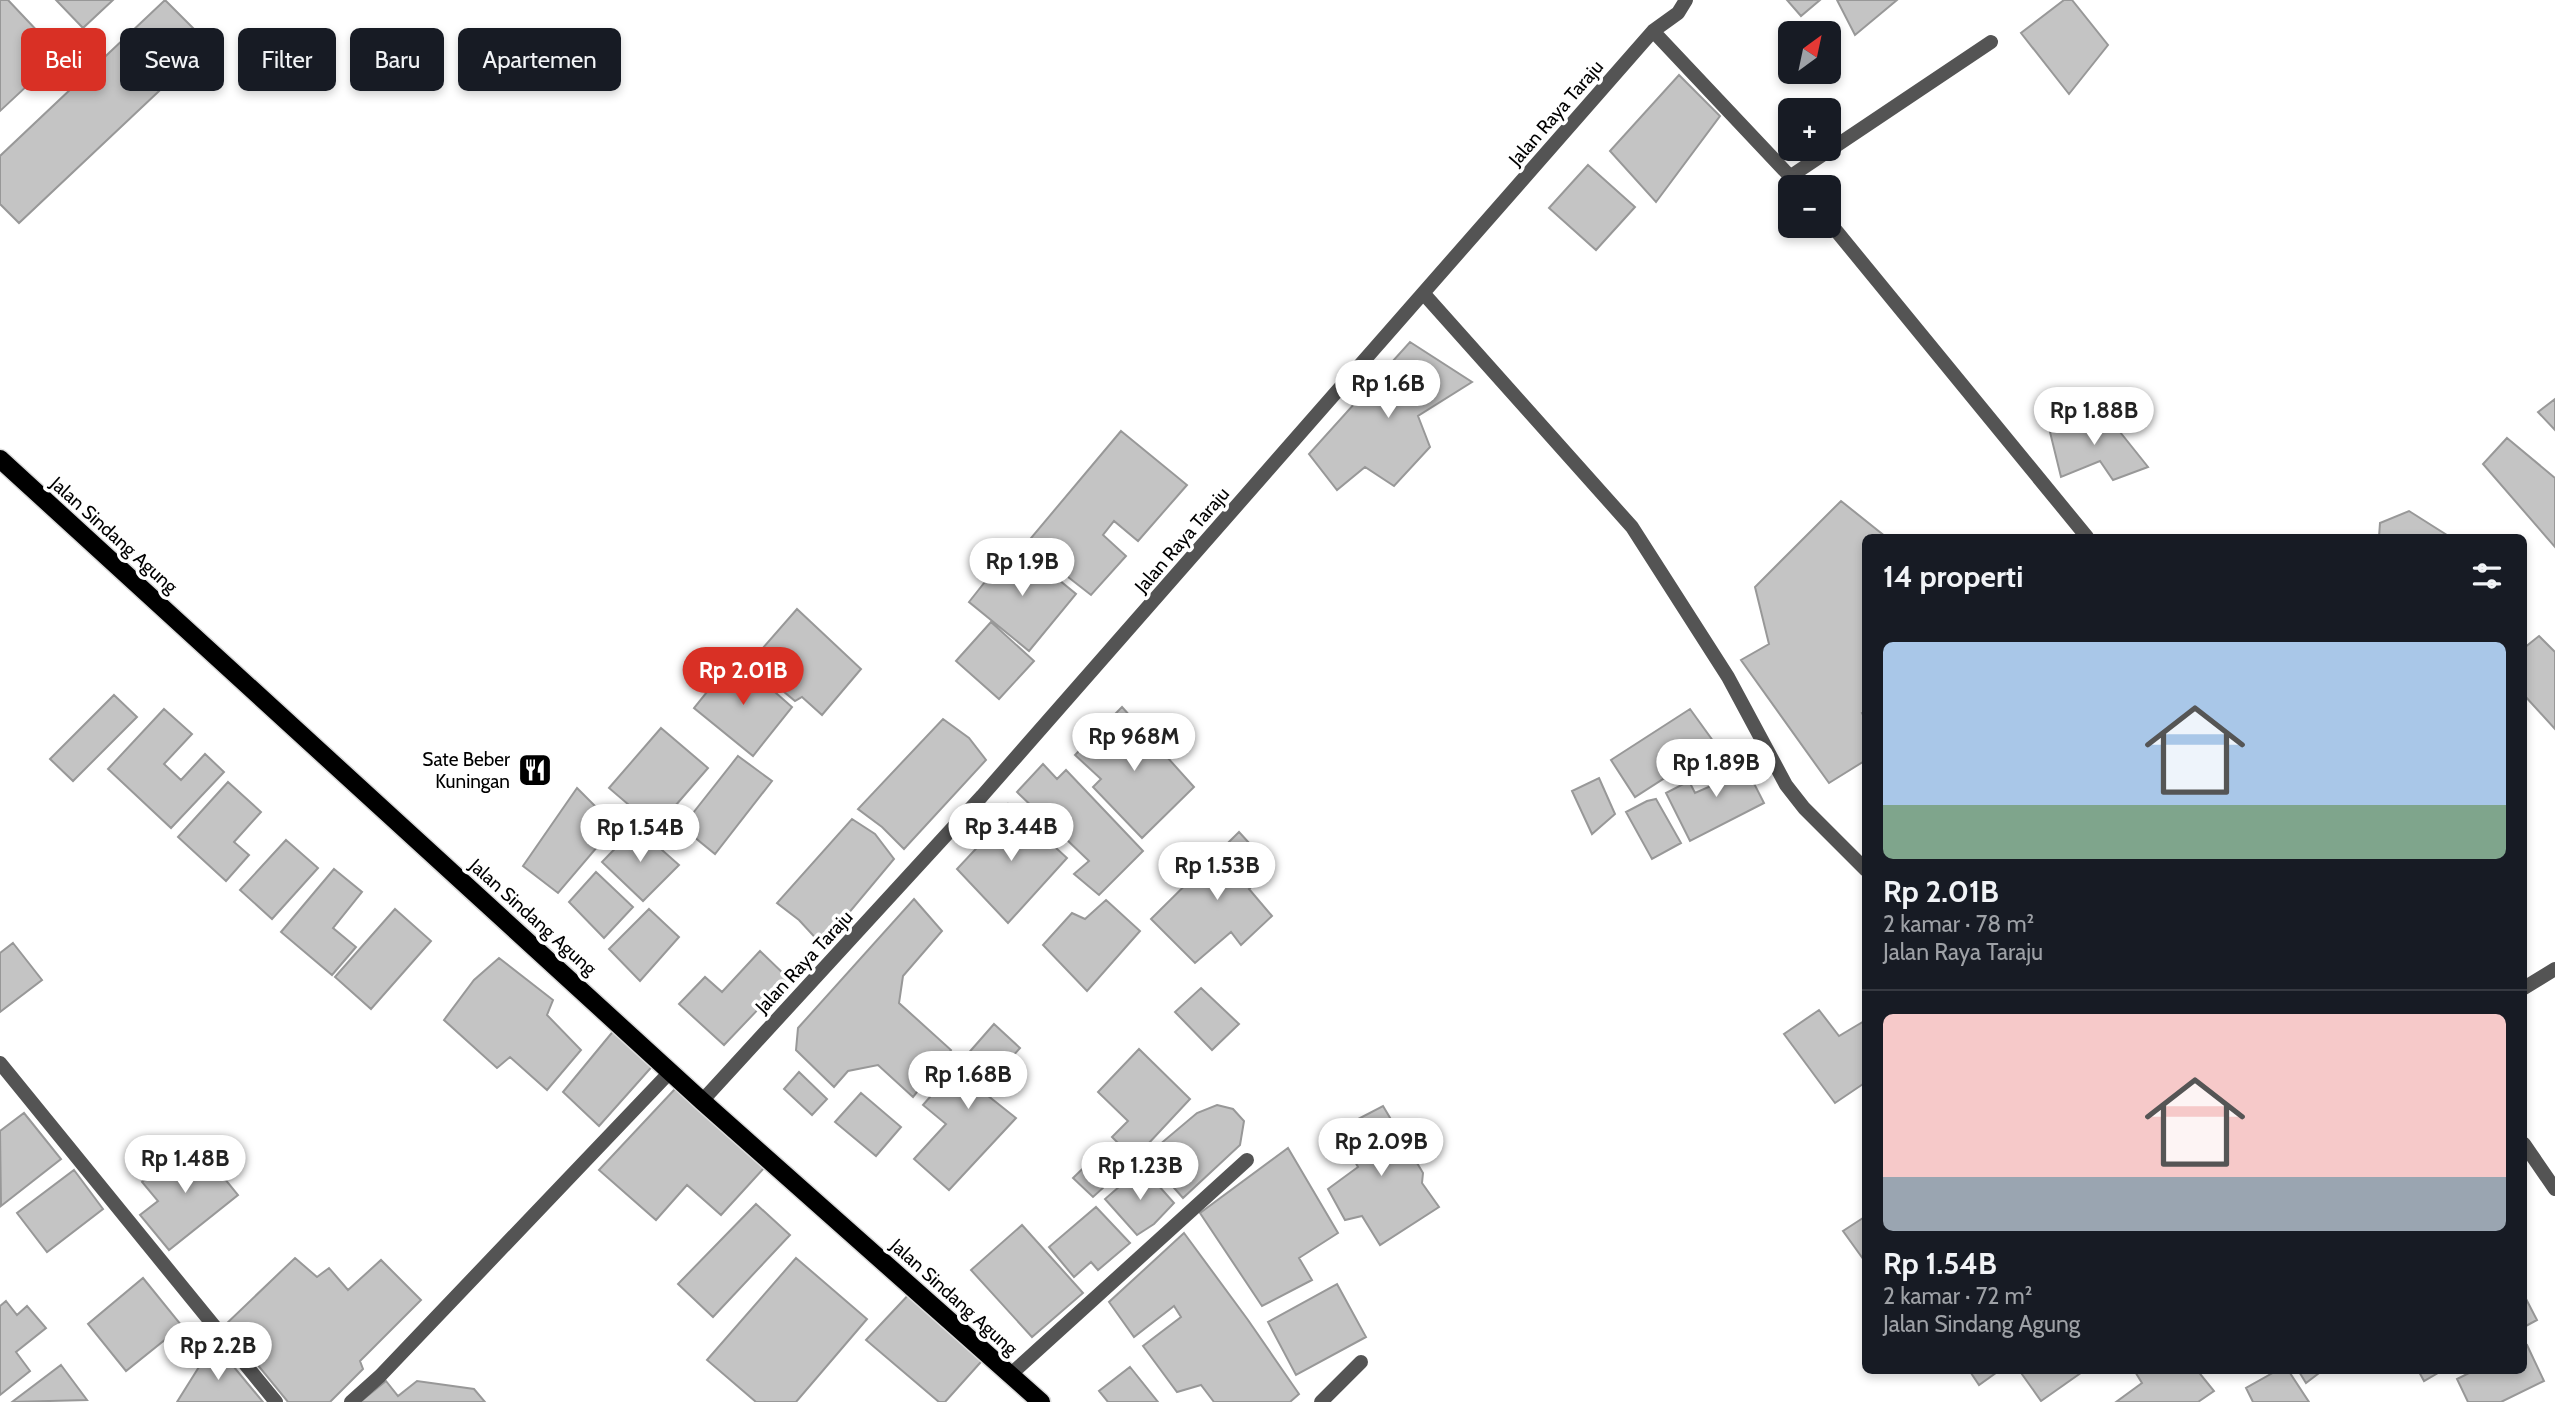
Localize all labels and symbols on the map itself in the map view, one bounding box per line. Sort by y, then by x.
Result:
north arrow [1778,21,1841,84]
street label: Jalan Raya Taraju [1503,56,1608,171]
pin: Rp 1.6B [1323,360,1453,420]
pin: Rp 1.88B [2022,388,2166,447]
street label: Jalan Sindang Agung [45,471,183,598]
street label: Jalan Raya Taraju [1129,483,1234,598]
pin: Rp 1.9B [957,538,1087,598]
pin: Rp 2.01B [671,648,815,707]
pin: Rp 968M [1069,714,1199,773]
pin: Rp 1.89B [1644,740,1788,799]
place label: Sate Beber Kuningan [422,748,510,793]
restaurant icon: Sate Beber Kuningan [516,751,554,789]
pin: Rp 1.54B [568,804,712,864]
pin: Rp 3.44B [939,804,1083,863]
pin: Rp 1.53B [1145,842,1289,902]
street label: Jalan Sindang Agung [464,853,602,980]
street label: Jalan Raya Taraju [750,906,858,1019]
pin: Rp 1.68B [896,1052,1040,1111]
pin: Rp 2.09B [1309,1118,1453,1178]
pin: Rp 1.48B [113,1136,257,1195]
pin: Rp 1.23B [1068,1142,1212,1202]
street label: Jalan Sindang Agung [885,1233,1023,1360]
pin: Rp 2.2B [153,1322,283,1382]

